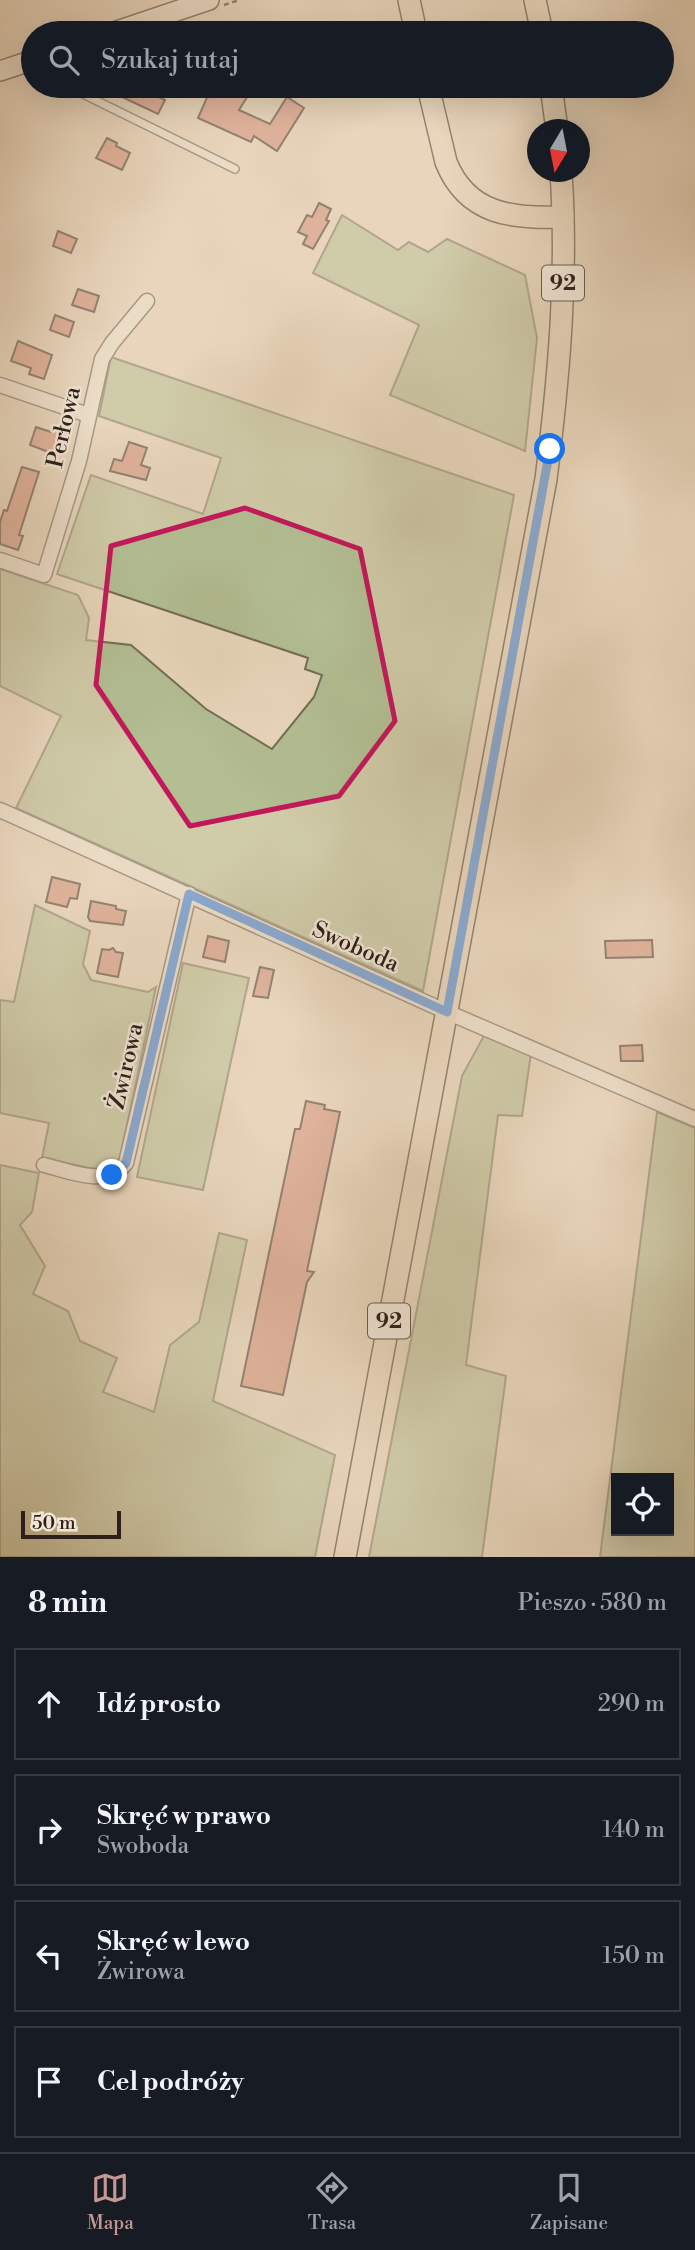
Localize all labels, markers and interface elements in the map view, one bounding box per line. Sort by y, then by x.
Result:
search box [21,21,674,98]
icon: search [45,41,83,79]
text: Szukaj tutaj [101,44,240,76]
north arrow [527,119,590,182]
road number: 92 [542,266,584,300]
street label: Perłowa [41,384,87,471]
route start [534,433,565,464]
street label: Swoboda [308,915,404,979]
street label: Żwirowa [101,1020,150,1112]
route end [96,1159,127,1190]
road number: 92 [368,1304,410,1338]
map controls [611,1473,674,1536]
button: locate [611,1473,674,1536]
scale bar [21,1508,121,1540]
text: 50 m [32,1511,76,1535]
text: 8 min [28,1584,107,1622]
text: Pieszo · 580 m [518,1589,667,1617]
icon: ahead [30,1685,68,1723]
text: Idź prosto [97,1688,221,1720]
text: 290 m [598,1690,665,1718]
text: Skręć w prawo [97,1800,271,1832]
icon: right [30,1811,68,1849]
text: 140 m [602,1816,665,1844]
text: Swoboda [97,1832,189,1860]
text: Skręć w lewo [97,1926,250,1958]
icon: left [30,1937,68,1975]
text: 150 m [602,1942,665,1970]
text: Żwirowa [97,1958,185,1986]
icon: arrive [30,2063,68,2101]
text: Cel podróży [97,2066,244,2098]
tab: Mapa [87,2169,134,2235]
tab: Trasa [308,2169,356,2235]
tab: Zapisane [530,2169,608,2235]

